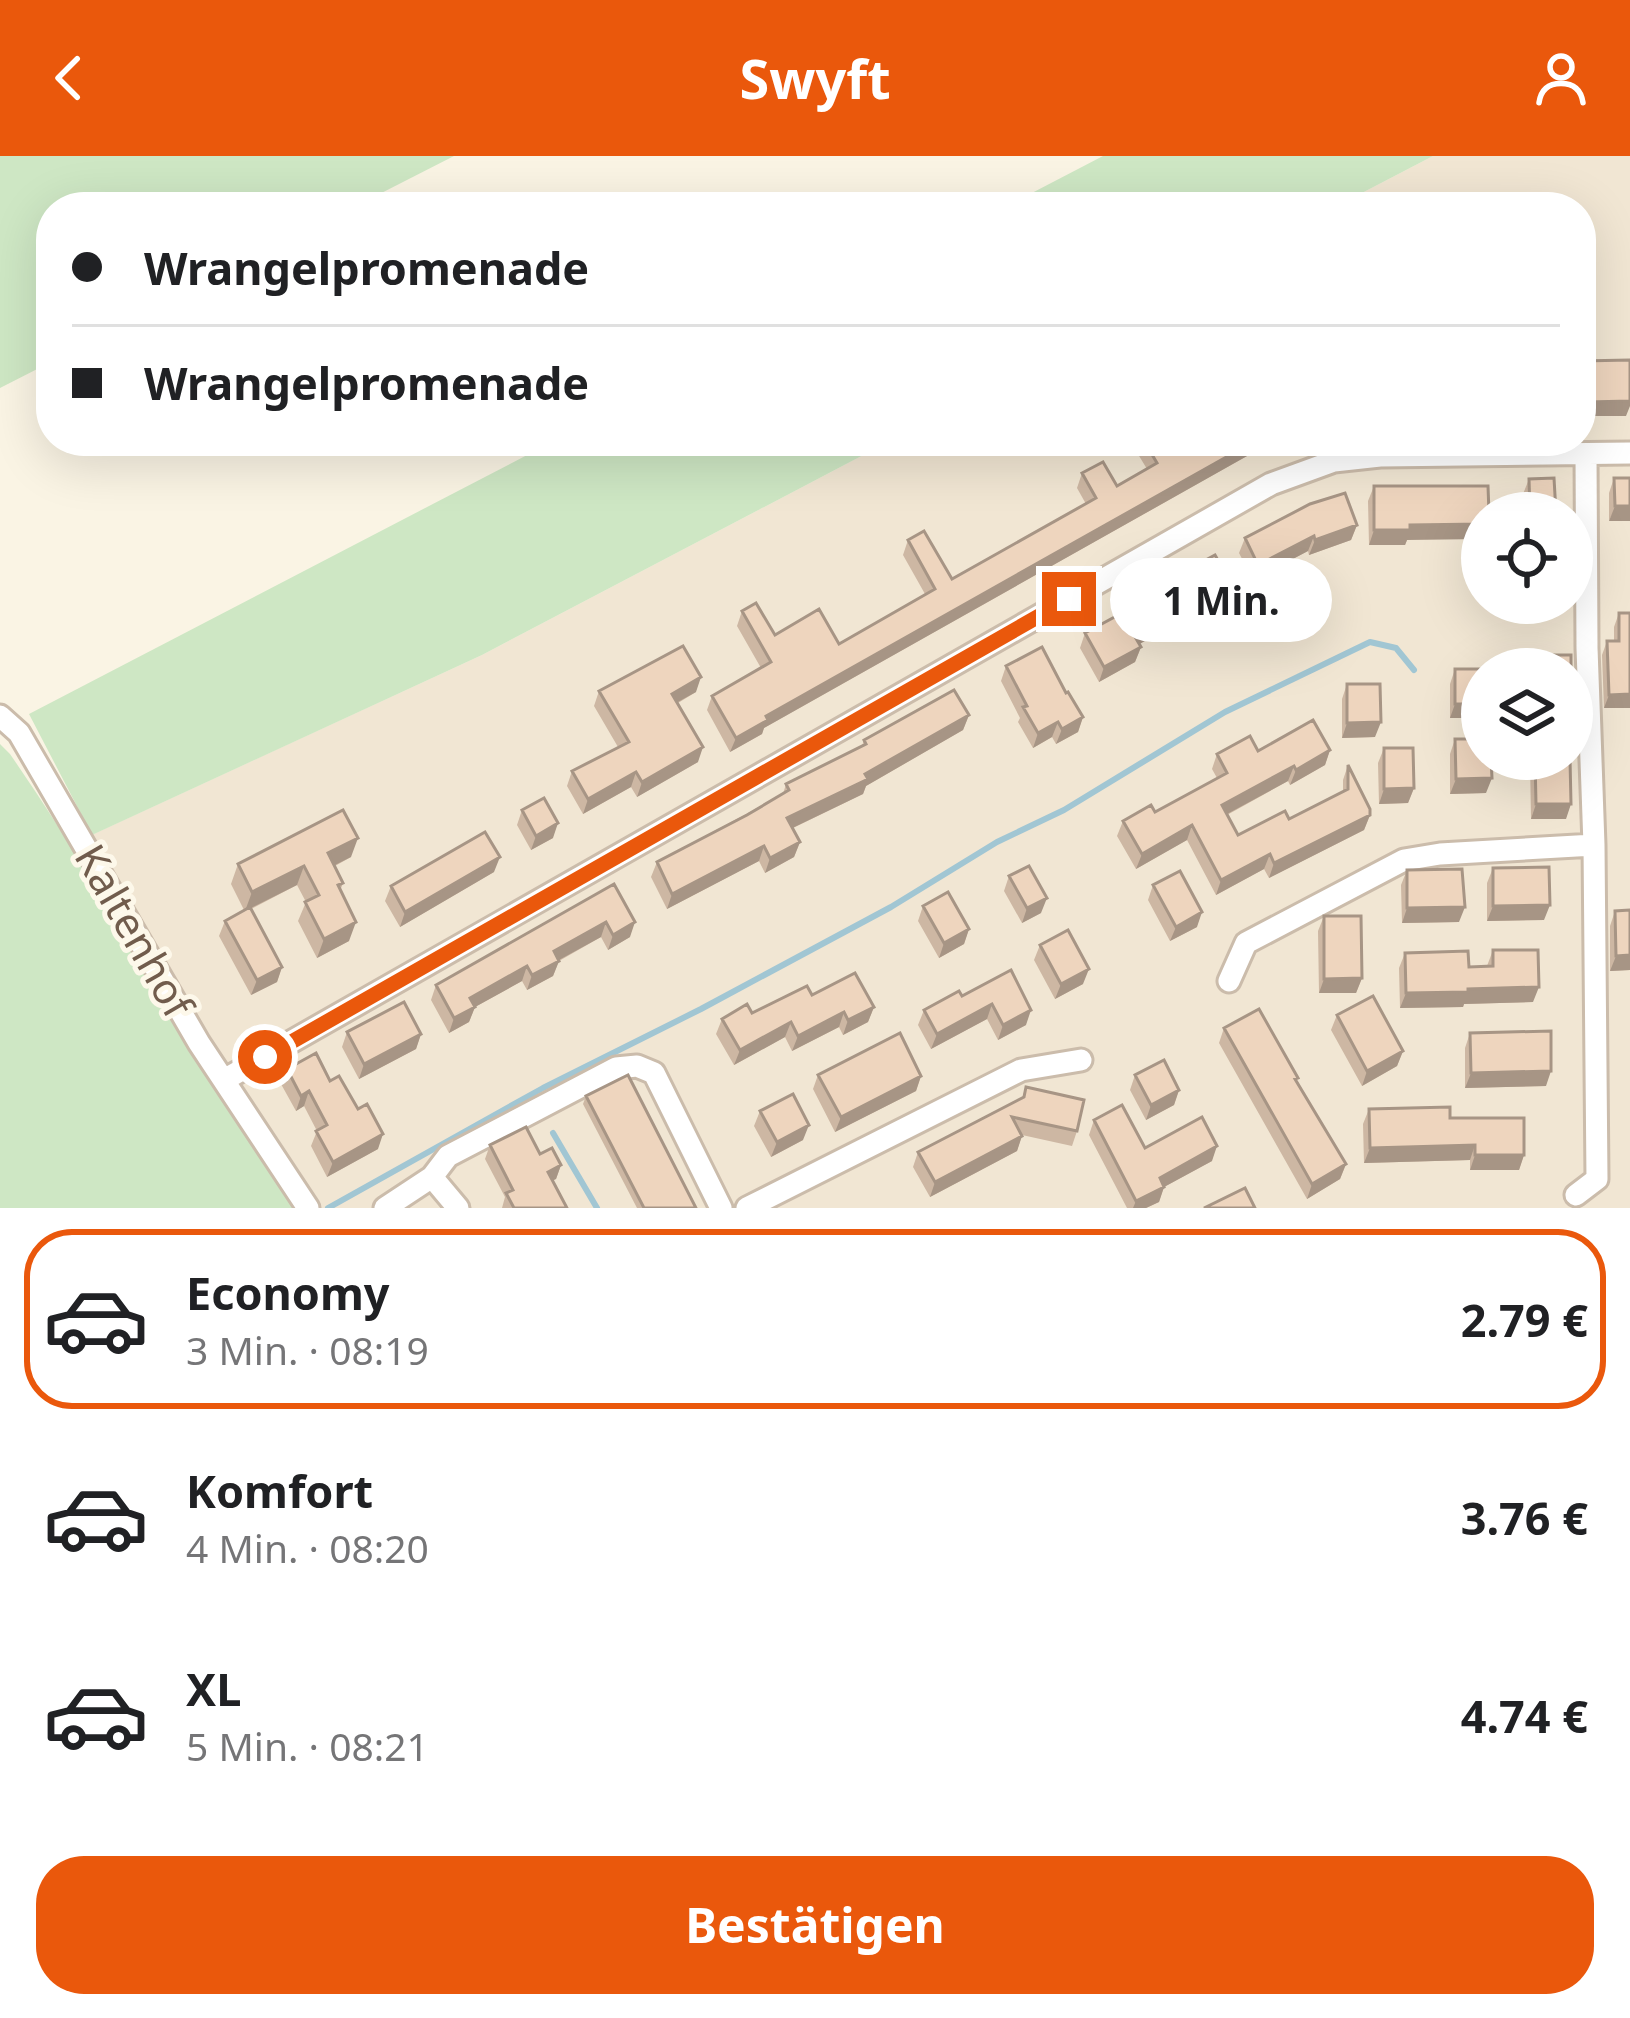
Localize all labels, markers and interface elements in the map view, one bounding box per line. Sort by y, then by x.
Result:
text: Swyft [739,41,891,115]
icon: back [36,45,102,111]
icon: person [1528,45,1594,111]
text: Wrangelpromenade [144,237,589,298]
text: Wrangelpromenade [144,352,589,413]
map controls [1461,492,1593,780]
button: locate [1461,492,1593,624]
callout: 1 Min. [1111,557,1333,641]
route end [1042,572,1096,626]
text: 1 Min. [1162,573,1280,626]
button: layers [1461,648,1593,780]
street label: Kaltenhof [63,833,209,1029]
route start [238,1030,292,1084]
text: Economy [186,1262,390,1323]
icon: car [42,1265,150,1373]
text: 2.79 € [1461,1289,1588,1350]
text: 3 Min. · 08:19 [186,1323,429,1376]
text: Komfort [186,1460,373,1521]
icon: car [42,1463,150,1571]
text: 3.76 € [1461,1487,1588,1548]
text: 4 Min. · 08:20 [186,1521,429,1574]
text: XL [186,1658,241,1719]
icon: car [42,1661,150,1769]
text: 4.74 € [1461,1685,1588,1746]
text: 5 Min. · 08:21 [186,1719,429,1772]
button: Bestätigen [36,1856,1594,1994]

